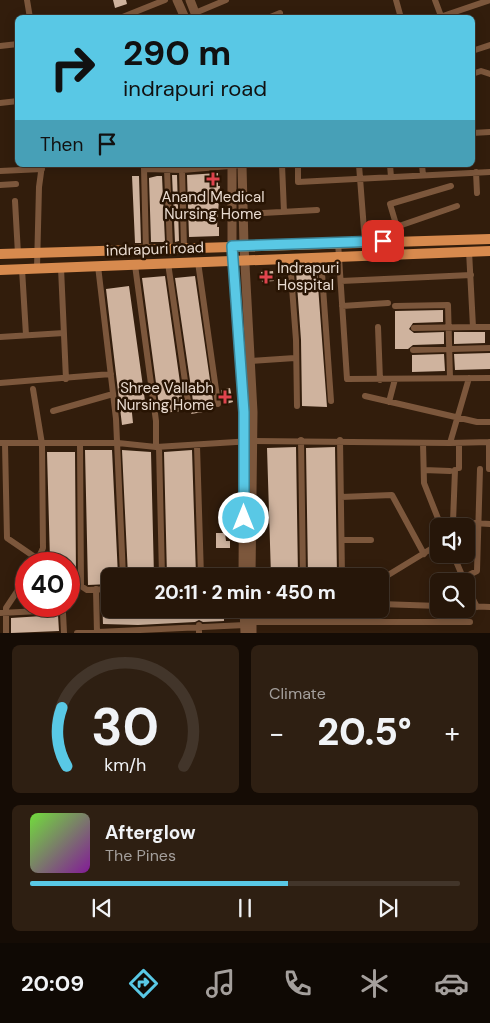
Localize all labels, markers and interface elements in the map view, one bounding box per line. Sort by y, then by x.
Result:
text: 290 m [123,30,231,76]
icon: right [40,35,105,100]
text: indrapuri road [123,74,267,103]
icon: arrive [93,130,121,158]
text: Then [40,132,83,157]
marker: Anand Medical Nursing Home [206,172,220,186]
place label: Anand Medical Nursing Home [162,187,264,224]
pin [362,220,404,262]
icon: arrive [369,227,397,255]
street label: indrapuri road [106,237,204,261]
place label: Indrapuri Hospital [277,258,339,295]
marker: Indrapuri Hospital [259,270,273,284]
place label: Shree Vallabh Nursing Home [116,378,214,415]
marker: Shree Vallabh Nursing Home [218,390,232,404]
position arrow [217,491,269,543]
map controls [430,518,475,618]
button: sound [430,518,475,563]
speed limit sign: 40 [15,552,80,617]
button: search [430,573,475,618]
text: 20:11 · 2 min · 450 m [154,580,336,605]
text: Climate [269,683,326,704]
text: 30 [92,693,159,761]
text: 20.5° [317,707,412,757]
text: − [269,715,284,752]
text: + [445,715,460,752]
text: km/h [104,753,147,777]
text: Afterglow [105,820,196,845]
text: The Pines [105,845,176,866]
icon: previous [88,894,116,922]
icon: pause [231,894,259,922]
icon: next [374,894,402,922]
icon: directions [126,966,161,1001]
icon: music [203,966,238,1001]
icon: phone [280,966,315,1001]
icon: climate [357,966,392,1001]
icon: car [434,966,469,1001]
text: 20:09 [21,969,84,998]

